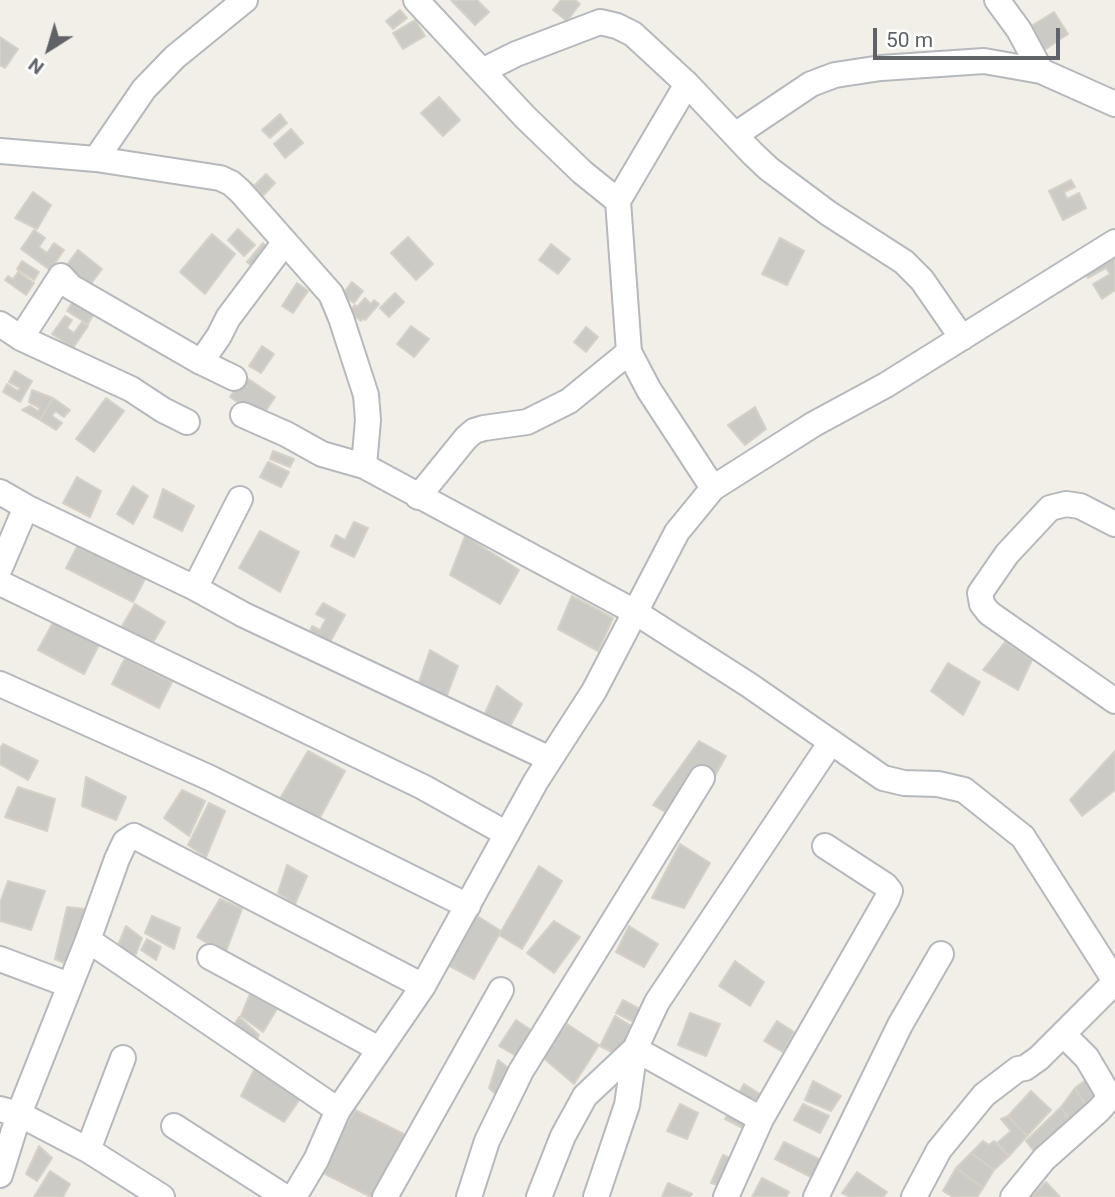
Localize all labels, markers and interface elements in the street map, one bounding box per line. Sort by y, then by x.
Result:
north arrow [14,14,84,84]
scale bar [877,14,1064,58]
text: 50 m [886,28,933,52]
text: N [24,53,48,79]

